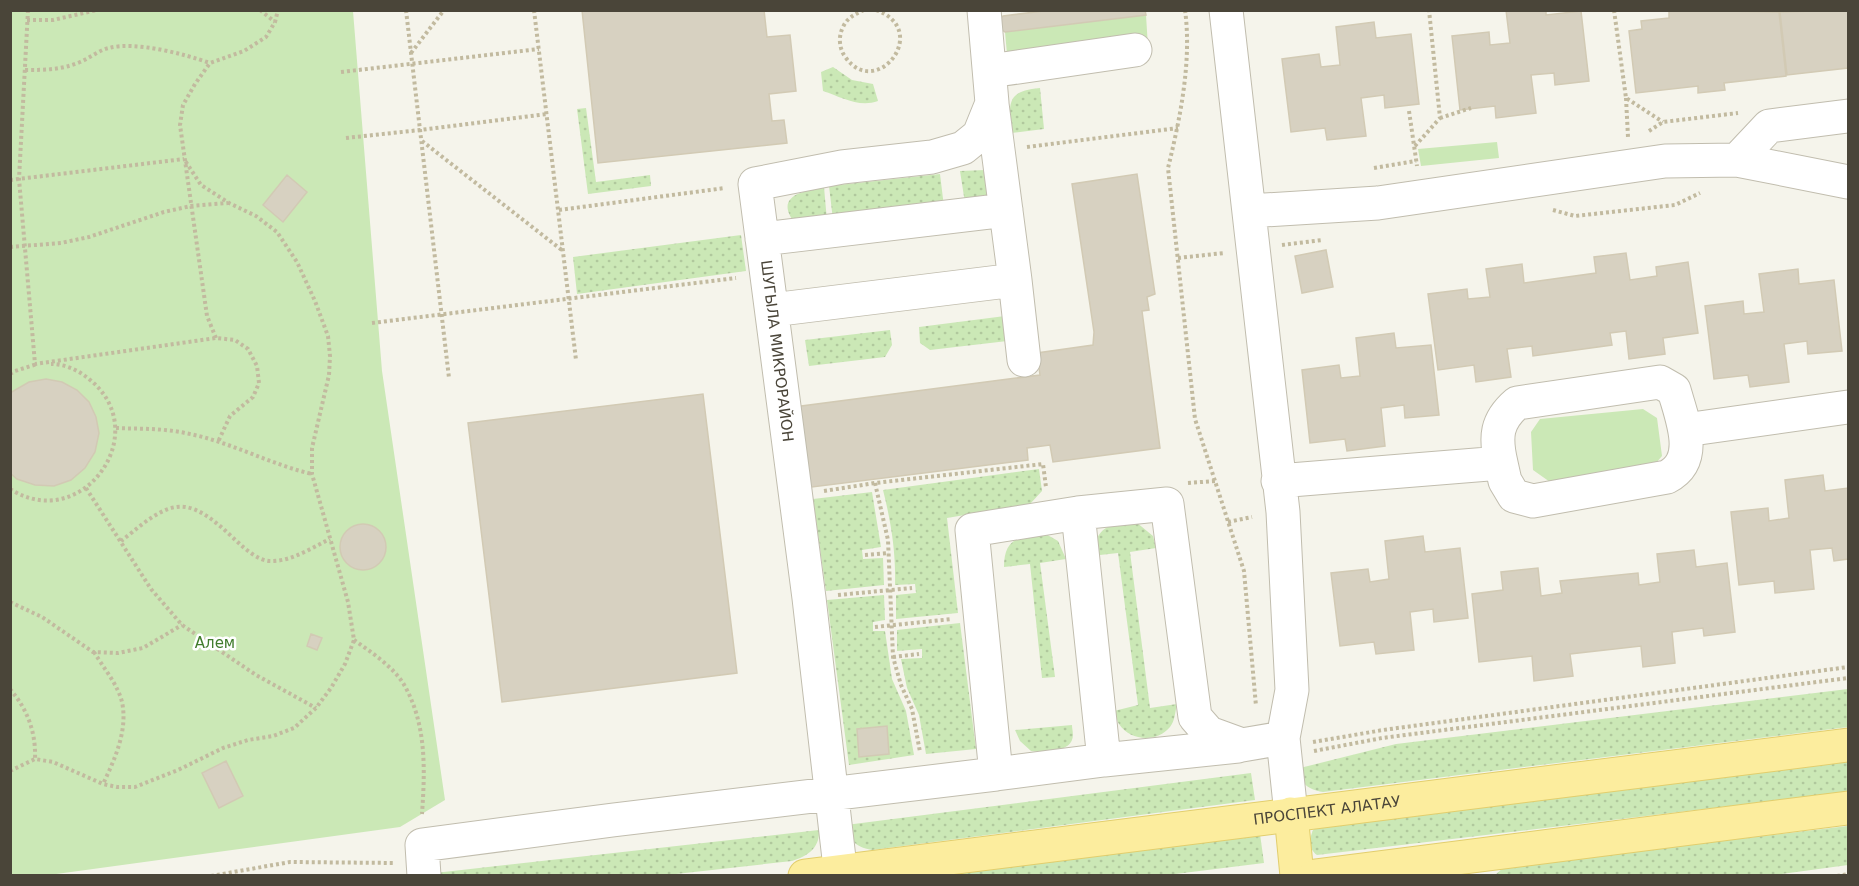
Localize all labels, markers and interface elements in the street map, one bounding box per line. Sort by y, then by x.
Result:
street label: ШУГЫЛА МИКРОРАЙОН [757,259,798,443]
park label: Алем [195,634,235,652]
street label: ПРОСПЕКТ АЛАТАУ [1252,792,1402,829]

